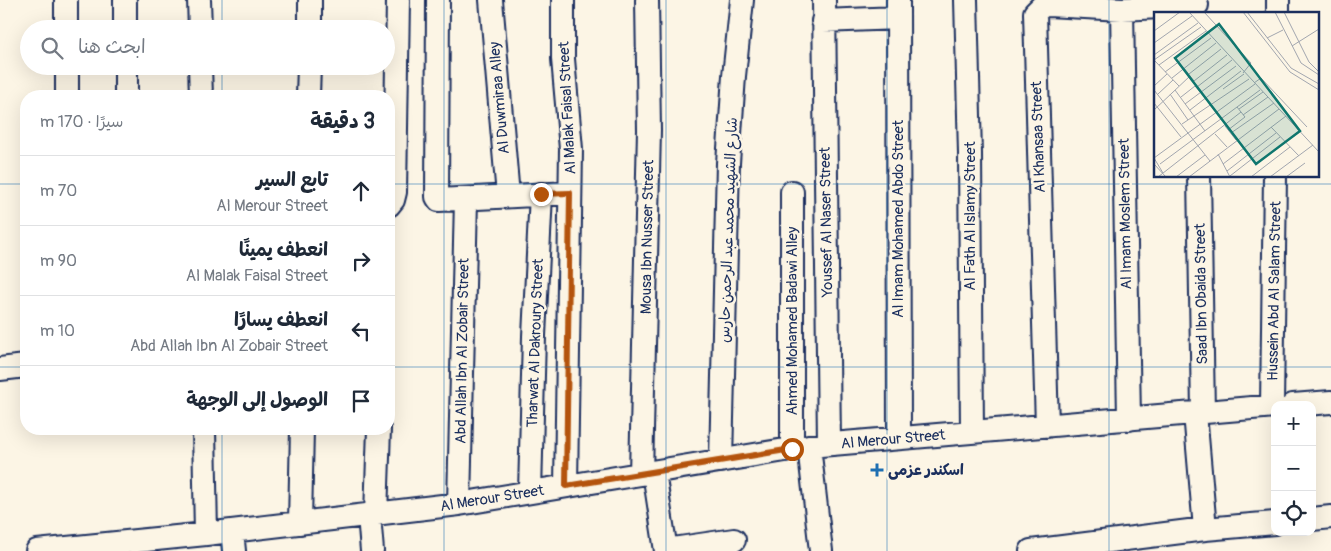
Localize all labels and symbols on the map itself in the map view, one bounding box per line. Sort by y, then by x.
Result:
inset map [1154,12,1318,178]
street label: Al Duwmiraa Alley [485,40,514,155]
street label: Al Malak Faisal Street [554,40,580,175]
street label: Al Khansaa Street [1027,80,1050,193]
street label: شارع الشهيد محمد عبد الرحمن حارس [715,117,742,343]
street label: Al Imam Mohamed Abdo Street [889,119,908,318]
street label: Al Imam Moslem Street [1115,137,1136,290]
street label: Al Fath Al Islamy Street [961,140,980,291]
street label: Youssef Al Naser Street [816,146,837,298]
street label: Mousa Ibn Nusser Street [637,159,658,314]
route end [530,183,553,206]
street label: Hussein Abd Al Salam Street [1263,200,1286,381]
street label: Saad Ibn Obaida Street [1191,222,1212,365]
street label: Ahmed Mohamed Badawi Alley [783,226,802,415]
street label: Abd Allah Ibn Al Zobair Street [451,257,474,444]
street label: Tharwat Al Dakroury Street [523,257,548,428]
street label: Al Merour Street [840,425,947,454]
route start [781,438,804,461]
place label: اسكندر عزمى [888,461,964,480]
marker: اسكندر عزمى [870,463,884,477]
street label: Al Merour Street [439,481,546,516]

